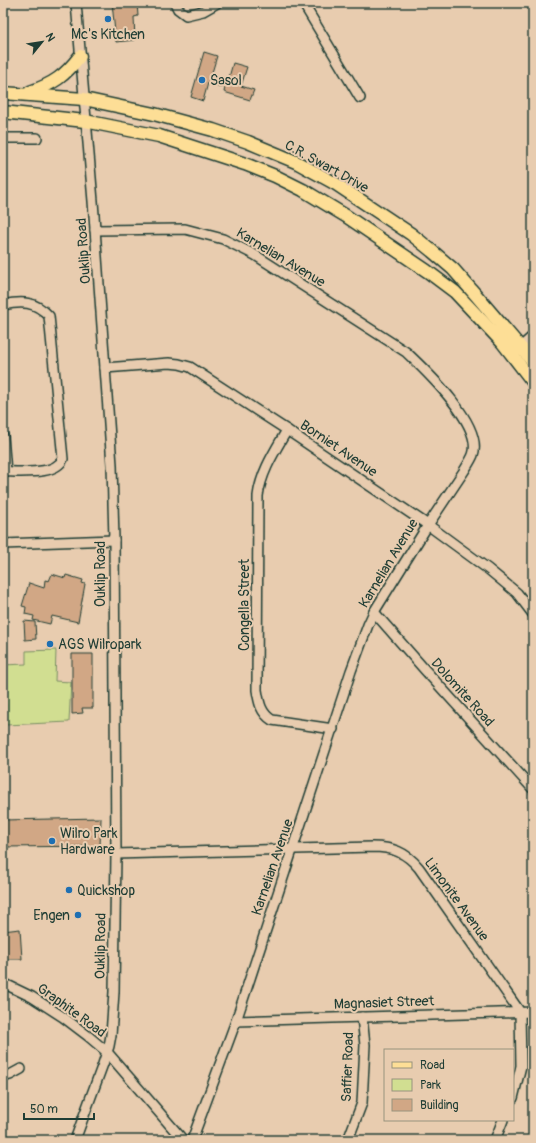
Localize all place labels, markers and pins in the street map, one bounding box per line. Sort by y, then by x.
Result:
marker: Mc's Kitchen [103,14,113,24]
place label: Mc's Kitchen [71,26,145,43]
place label: Sasol [210,72,242,89]
marker: Sasol [197,75,207,85]
place label: AGS Wilropark [58,636,142,653]
marker: AGS Wilropark [45,639,55,649]
place label: Wilro Park Hardware [60,825,118,858]
marker: Wilro Park Hardware [47,836,57,846]
place label: Quickshop [77,882,136,899]
marker: Quickshop [64,885,74,895]
place label: Engen [33,907,70,924]
marker: Engen [73,910,83,920]

